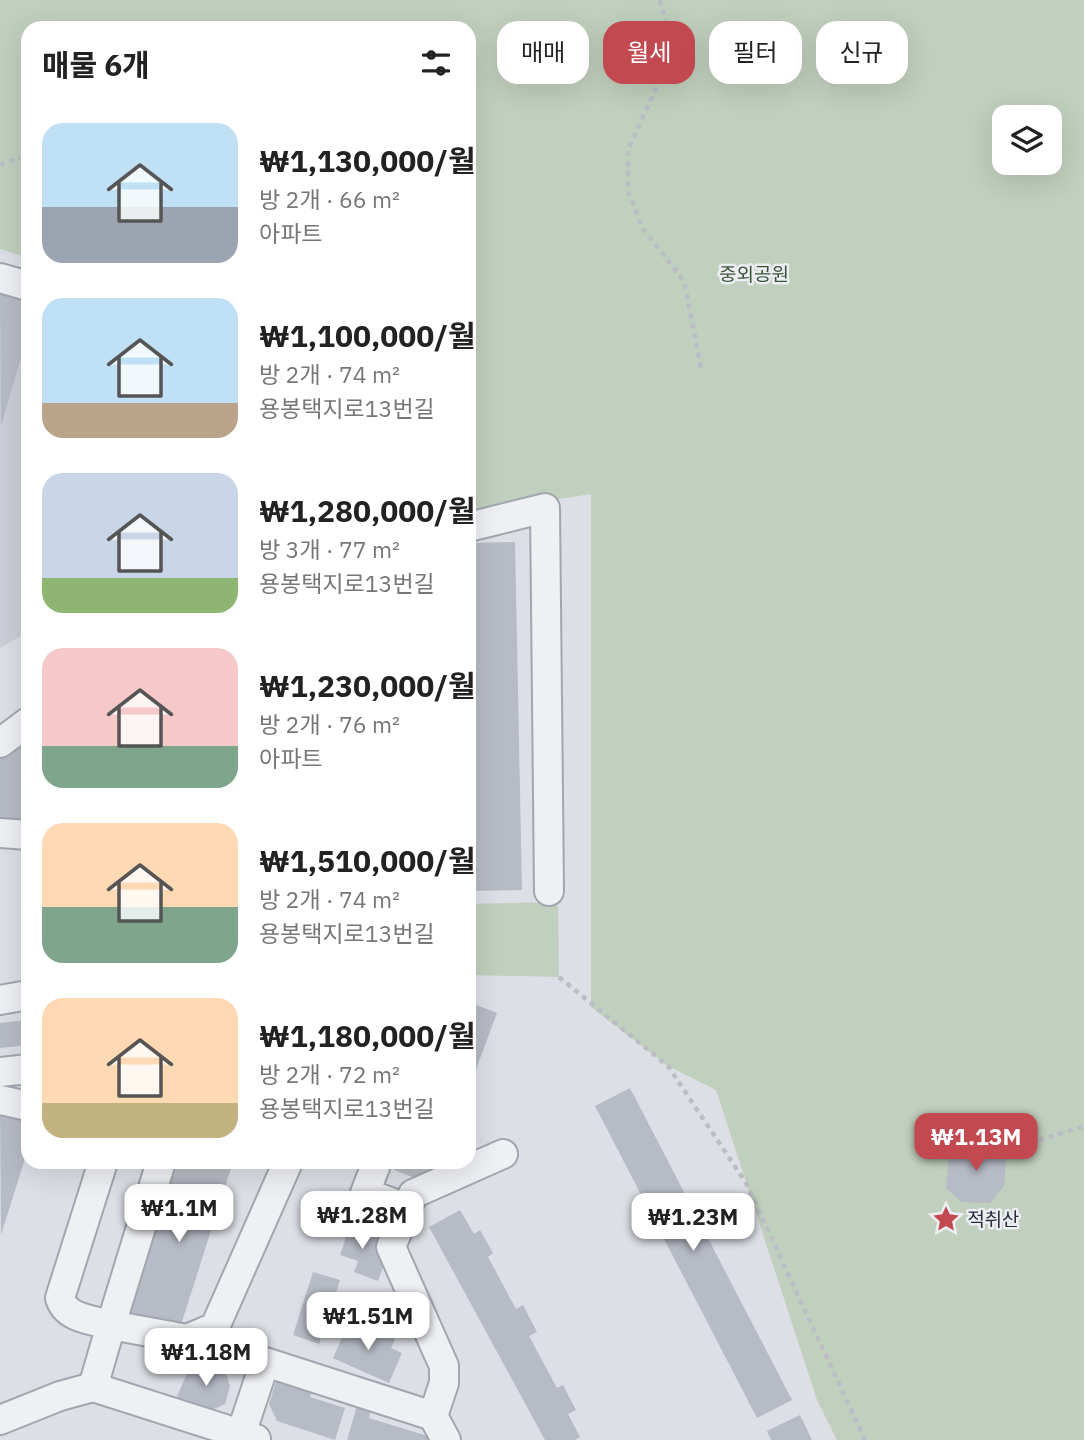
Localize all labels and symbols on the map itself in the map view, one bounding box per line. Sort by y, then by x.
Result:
park label: 중외공원 [719,262,789,286]
pin: ₩1.13M [919,1114,1033,1173]
pin: ₩1.1M [130,1184,228,1244]
pin: ₩1.28M [305,1192,419,1251]
pin: ₩1.23M [636,1194,750,1253]
place icon: 적취산 [931,1204,961,1234]
place label: 적취산 [967,1207,1019,1231]
pin: ₩1.51M [311,1292,425,1352]
pin: ₩1.18M [149,1328,263,1388]

